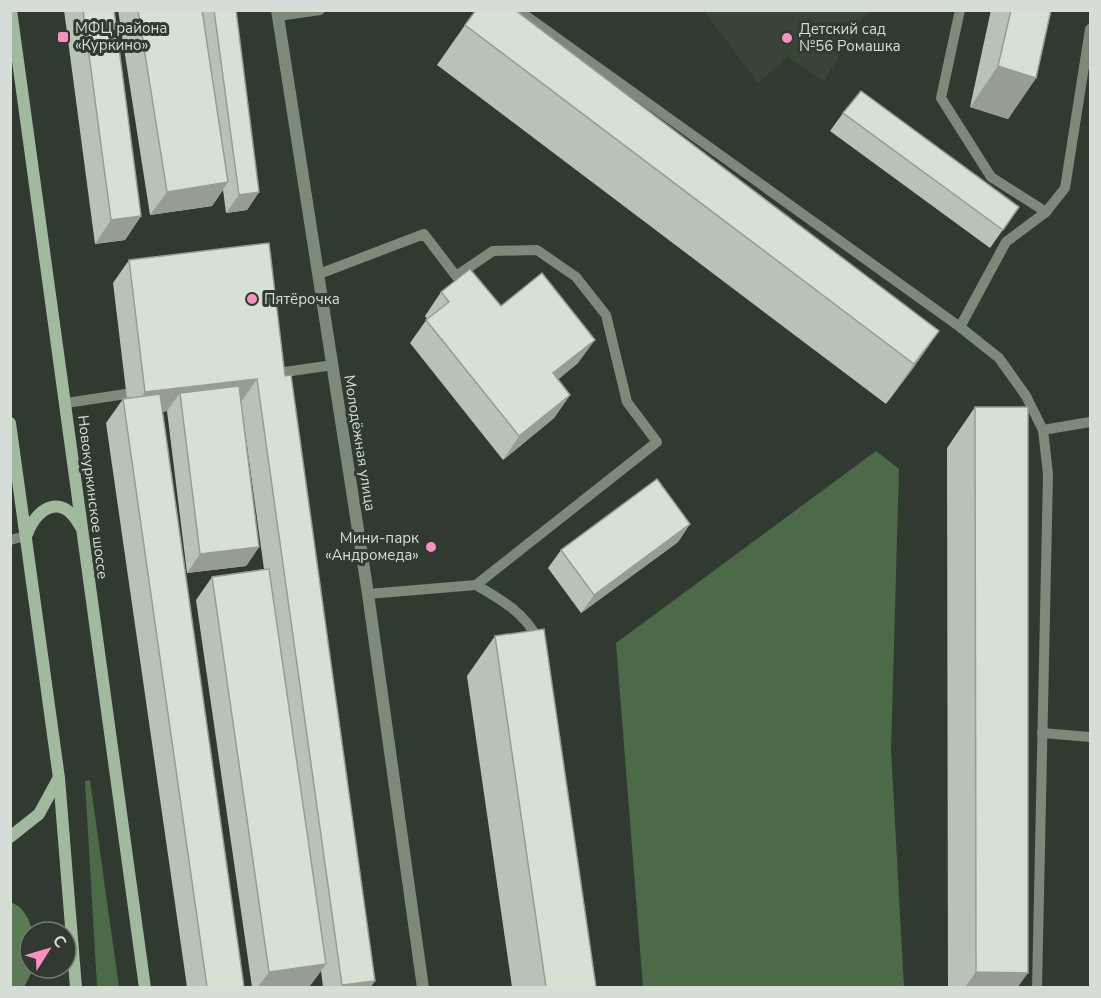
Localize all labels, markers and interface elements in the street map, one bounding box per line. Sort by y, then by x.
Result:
place label: МФЦ района «Куркино» [75,18,167,55]
place label: Детский сад №56 Ромашка [799,19,901,56]
marker: МФЦ района «Куркино» [56,30,70,44]
marker: Детский сад №56 Ромашка [780,31,794,45]
place label: Пятёрочка [264,289,340,309]
marker: Пятёрочка [245,292,259,306]
street label: Молодёжная улица [339,373,381,513]
street label: Новокуркинское шоссе [73,414,113,580]
place label: Мини-парк «Андромеда» [325,528,419,565]
marker: Мини-парк «Андромеда» [424,540,438,554]
north arrow [18,920,78,980]
text: С [47,931,71,953]

